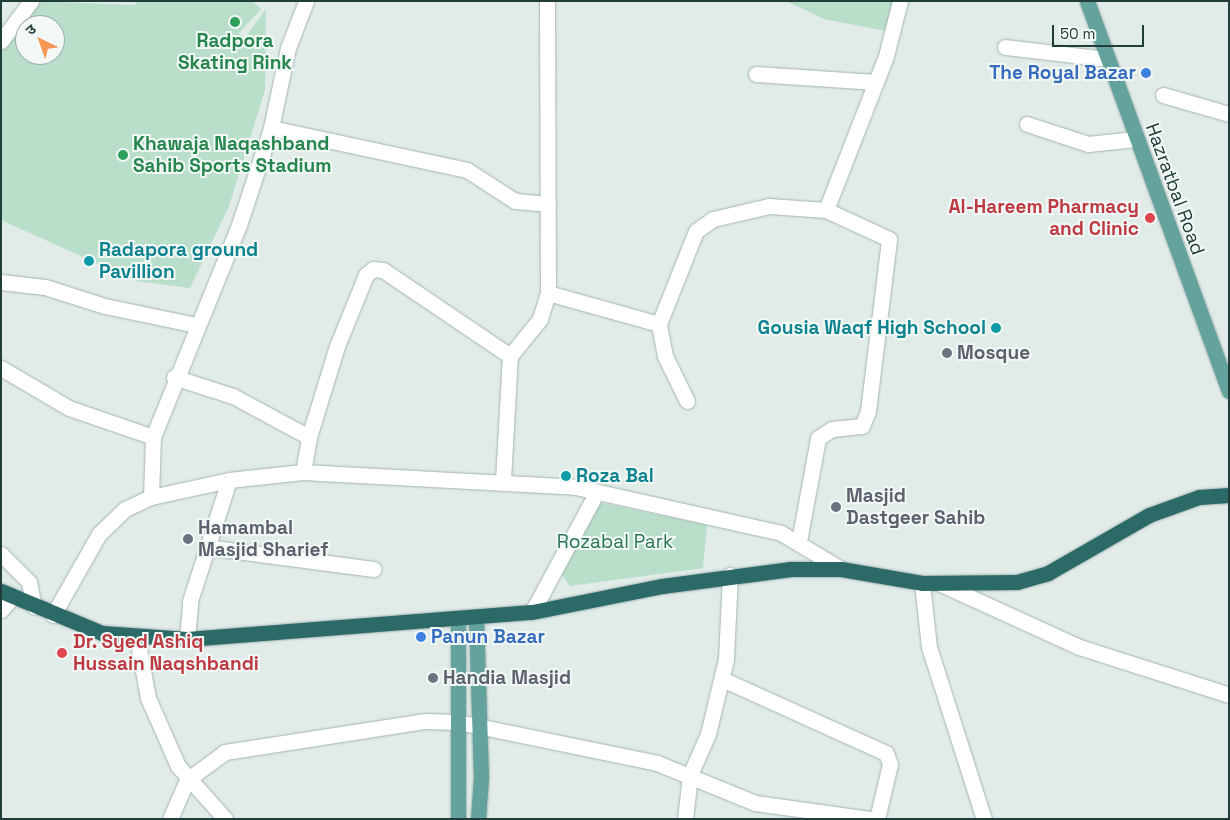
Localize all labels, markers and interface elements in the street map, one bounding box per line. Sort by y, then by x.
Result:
north arrow [15,15,65,65]
scale bar [1055,15,1148,47]
marker: Radpora Skating Rink [229,16,241,28]
text: उ [22,20,40,39]
text: 50 m [1060,24,1095,43]
place label: Radpora Skating Rink [178,30,292,74]
place label: The Royal Bazar [989,62,1136,84]
marker: The Royal Bazar [1140,67,1152,79]
street label: Hazratbal Road [1141,120,1209,258]
place label: Khawaja Naqashband Sahib Sports Stadium [133,133,332,177]
marker: Khawaja Naqashband Sahib Sports Stadium [117,149,129,161]
place label: Al-Hareem Pharmacy and Clinic [949,196,1139,240]
marker: Al-Hareem Pharmacy and Clinic [1143,211,1157,225]
place label: Radapora ground Pavillion [99,239,258,283]
marker: Radapora ground Pavillion [83,255,95,267]
place label: Gousia Waqf High School [757,317,986,339]
marker: Gousia Waqf High School [990,322,1002,334]
place label: Mosque [957,342,1030,364]
marker: Mosque [941,347,953,359]
place label: Roza Bal [576,465,654,487]
marker: Roza Bal [560,470,572,482]
place label: Masjid Dastgeer Sahib [846,485,985,529]
marker: Masjid Dastgeer Sahib [830,501,842,513]
place label: Hamambal Masjid Sharief [198,517,328,561]
park label: Rozabal Park [557,531,673,553]
marker: Hamambal Masjid Sharief [182,533,194,545]
place label: Panun Bazar [431,626,545,648]
place label: Dr. Syed Ashiq Hussain Naqshbandi [73,631,259,675]
marker: Panun Bazar [415,631,427,643]
marker: Dr. Syed Ashiq Hussain Naqshbandi [55,646,69,660]
place label: Handia Masjid [443,667,571,689]
marker: Handia Masjid [427,672,439,684]

